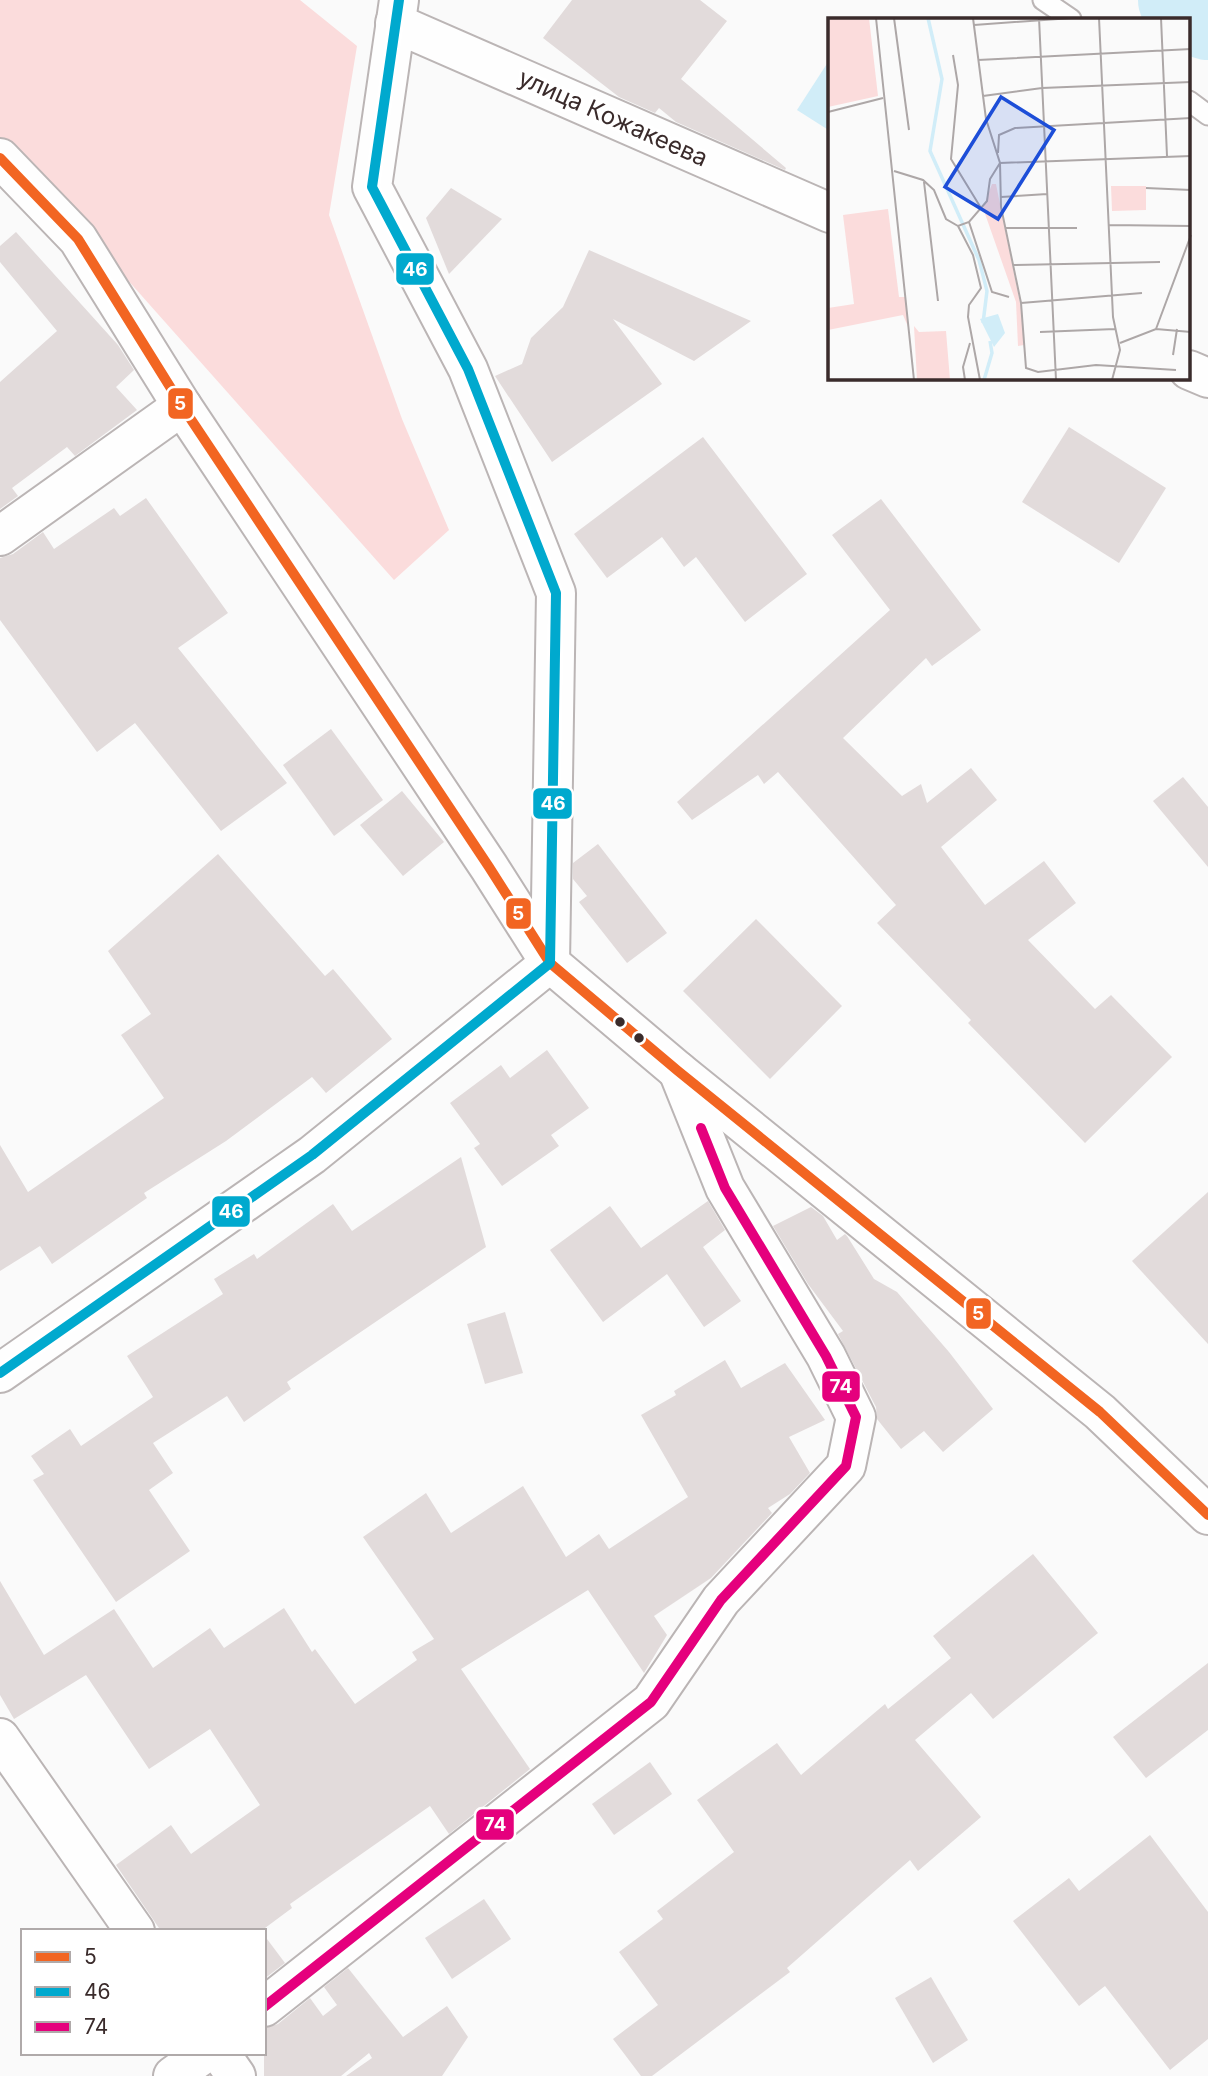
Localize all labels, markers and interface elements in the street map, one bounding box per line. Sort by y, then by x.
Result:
inset map [828,18,1190,380]
street label: улица Кожакеева [514,63,712,172]
line badge: 46 [395,252,435,286]
text: 46 [402,258,428,281]
line badge: 5 [167,387,194,420]
text: 5 [174,392,186,415]
line badge: 46 [532,787,573,820]
text: 46 [540,792,566,815]
line badge: 5 [505,897,532,930]
text: 5 [512,902,524,925]
unlabelled marker [613,1015,627,1029]
unlabelled marker [632,1031,646,1045]
line badge: 46 [211,1195,251,1228]
text: 46 [218,1200,244,1223]
line badge: 5 [965,1297,992,1330]
text: 5 [972,1302,984,1325]
line badge: 74 [821,1370,861,1403]
text: 74 [830,1375,852,1398]
line badge: 74 [475,1808,515,1841]
text: 74 [484,1813,506,1836]
legend [21,1929,266,2055]
text: 5 [84,1944,97,1969]
text: 46 [84,1979,111,2004]
text: 74 [84,2014,108,2039]

